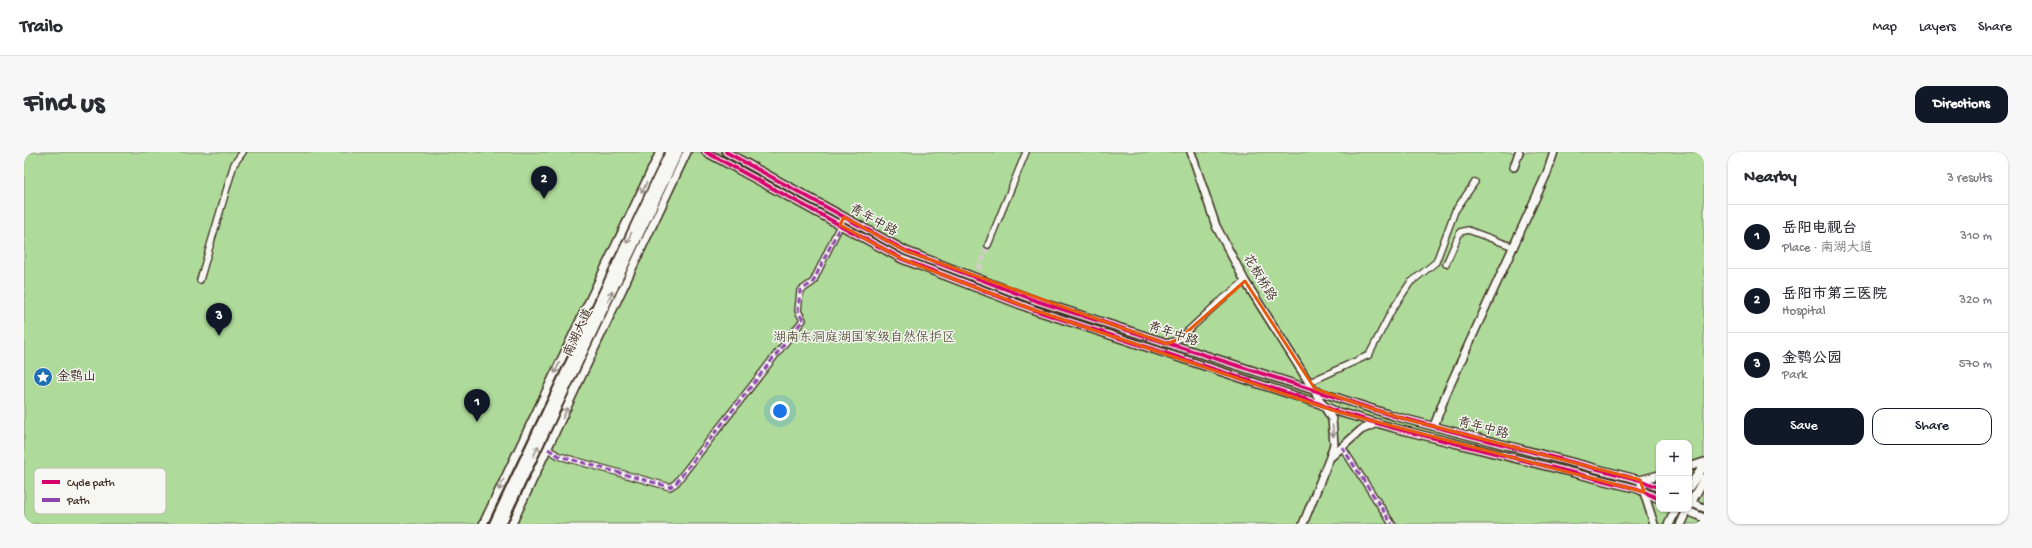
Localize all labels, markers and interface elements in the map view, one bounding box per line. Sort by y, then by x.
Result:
text: Trailo [20,16,63,39]
text: Map [1873,19,1897,36]
text: Layers [1919,19,1956,36]
text: Share [1978,19,2012,36]
button: Directions [1915,86,2008,123]
text: Find us [24,88,104,121]
pin: 2 [531,166,557,199]
text: Nearby [1744,168,1797,188]
text: 3 results [1947,171,1992,186]
one-way arrow [640,181,647,193]
street label: 青年中路 [847,201,900,240]
text: 岳阳电视台 [1782,220,1857,238]
text: 1 [1754,229,1760,244]
text: 310 m [1960,229,1992,244]
one-way arrow [625,231,632,243]
text: Place · 南湖大道 [1782,241,1873,256]
street label: 花板桥路 [1239,251,1280,304]
text: 岳阳市第三医院 [1782,286,1887,304]
one-way arrow [607,290,614,302]
text: 2 [1754,293,1760,308]
text: 320 m [1959,293,1992,308]
pin: 3 [206,303,232,336]
text: Hospital [1782,304,1826,319]
street label: 南湖大道 [560,306,597,360]
street label: 青年中路 [1146,319,1200,350]
park label: 湖南东洞庭湖国家级自然保护区 [773,329,955,346]
text: 金鹗公园 [1782,350,1842,368]
text: 3 [1754,357,1760,372]
text: 570 m [1959,357,1992,372]
one-way arrow [553,361,560,373]
place icon: 金鹗山 [32,366,54,388]
text: Park [1782,368,1807,383]
place label: 金鹗山 [57,369,96,385]
pin: 1 [464,389,490,422]
your location [770,401,790,421]
one-way arrow [562,407,569,419]
button: Save [1744,408,1864,445]
button: Share [1872,408,1992,445]
street label: 青年中路 [1456,414,1510,443]
one-way arrow [1330,424,1337,437]
map controls [1656,440,1692,512]
button: + [1656,440,1692,476]
one-way arrow [533,445,540,457]
legend [34,468,166,514]
button: − [1656,476,1692,512]
text: Cycle path [67,478,115,490]
one-way arrow [497,478,504,490]
text: Path [66,496,90,508]

